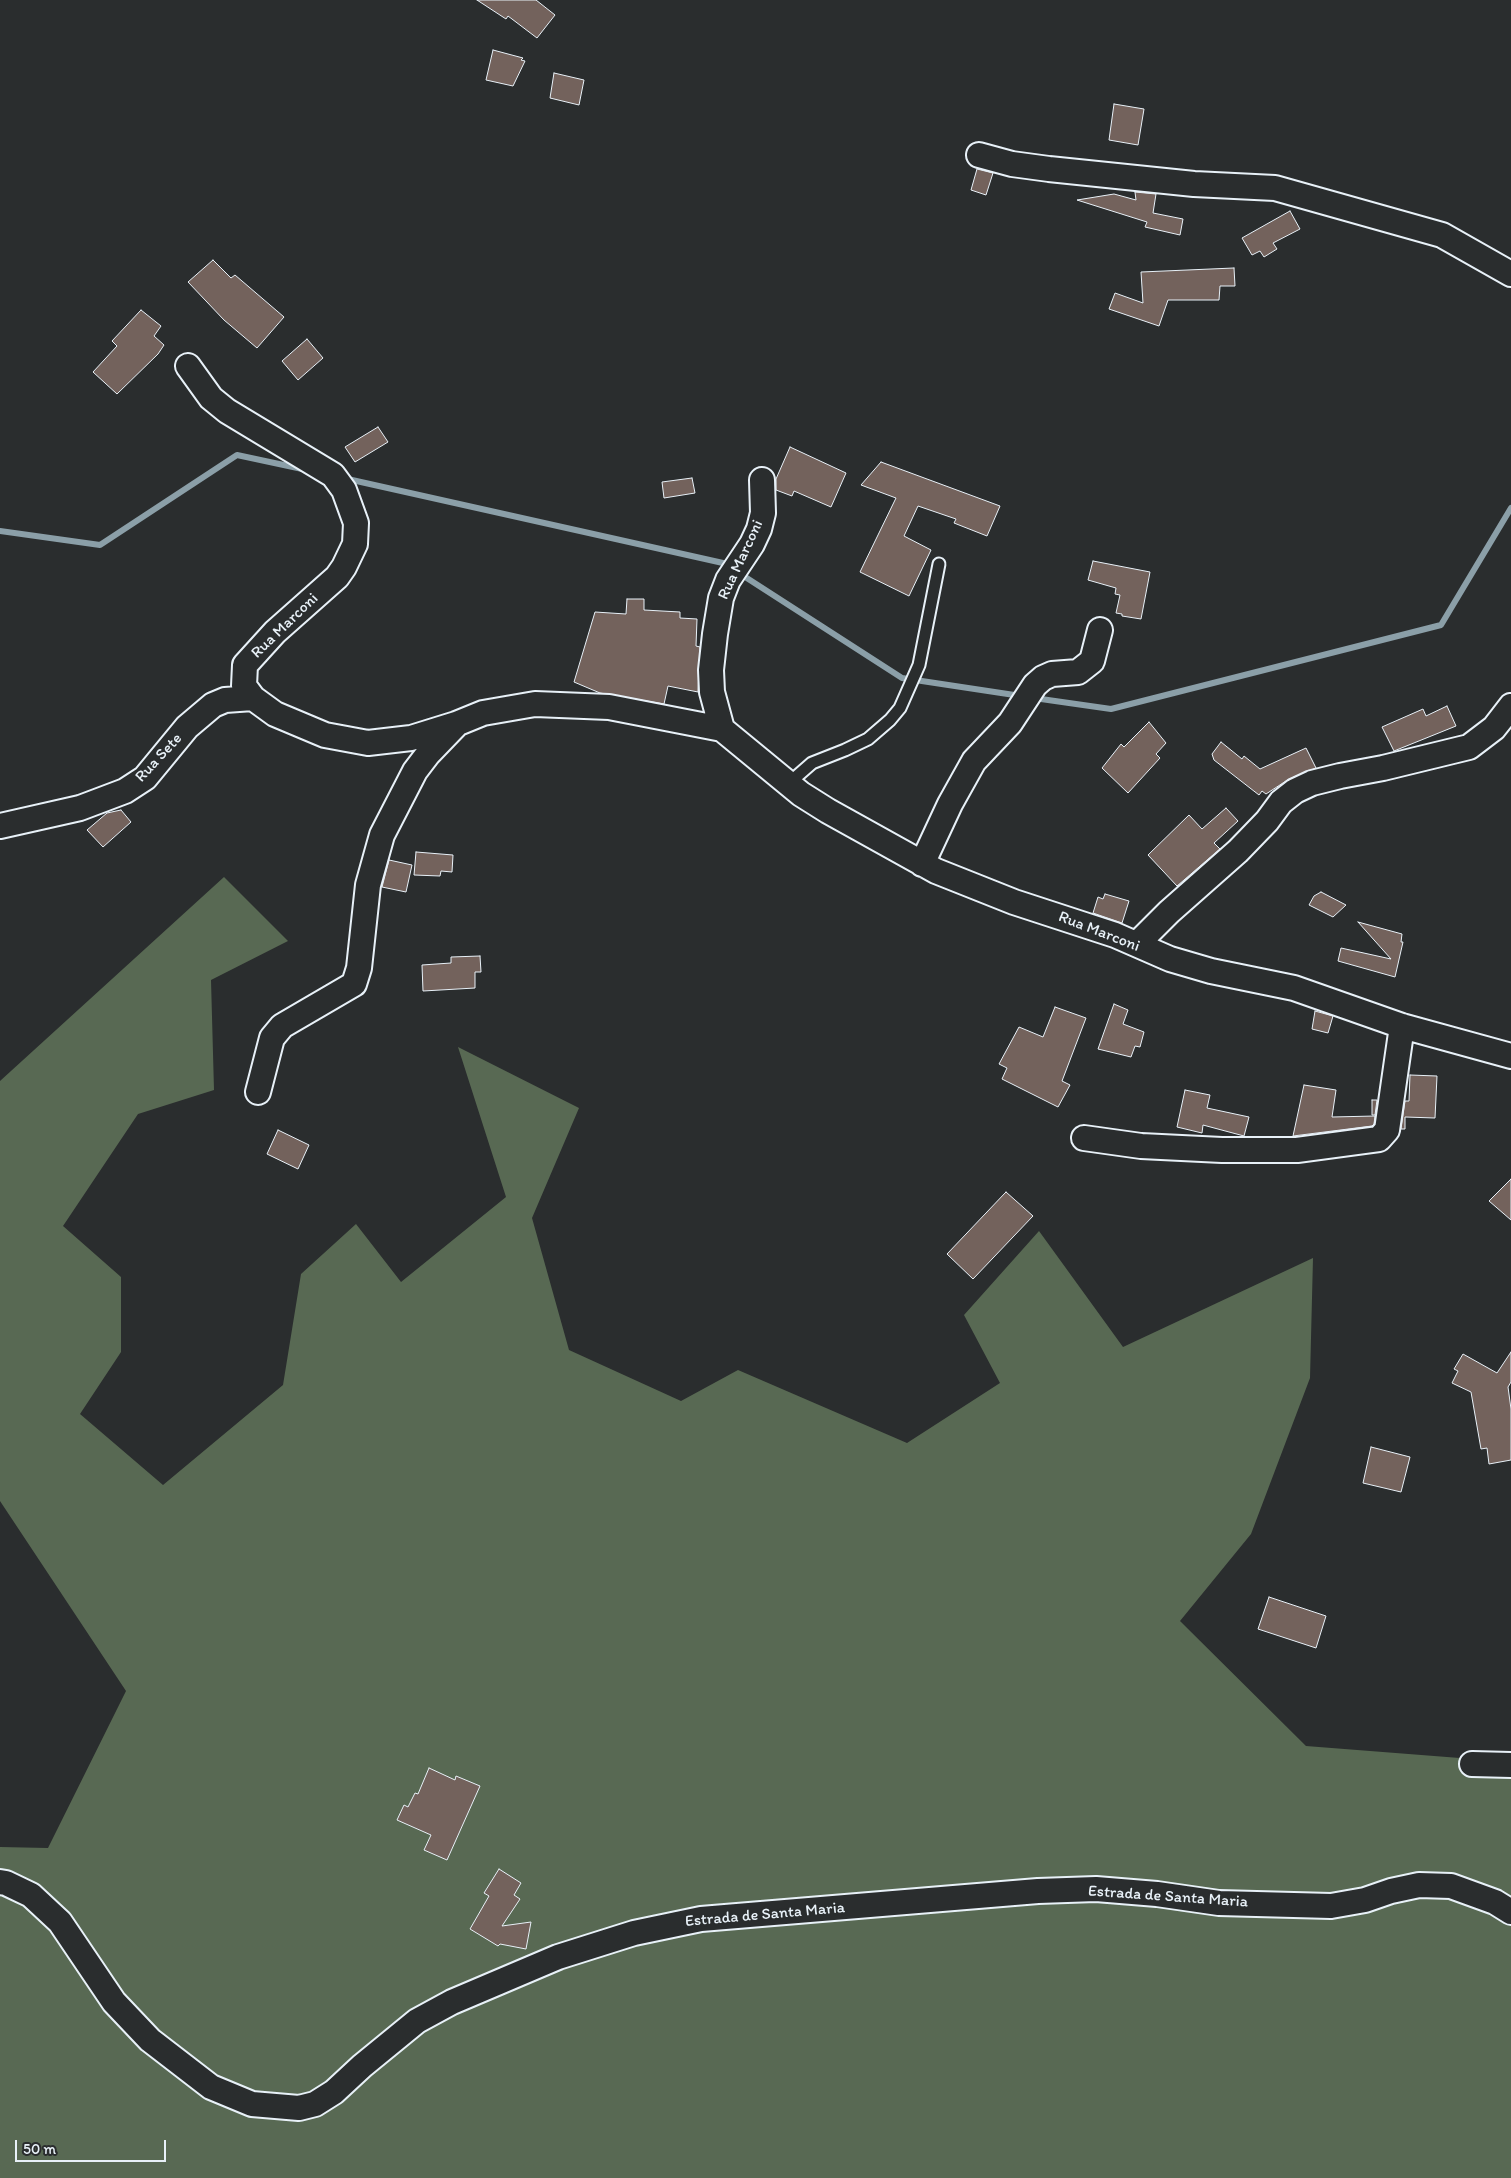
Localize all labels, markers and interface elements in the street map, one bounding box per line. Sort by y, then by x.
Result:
street label: Rua Marconi [714,517,768,603]
street label: Rua Marconi [247,589,323,663]
street label: Rua Sete [131,729,187,787]
street label: Rua Marconi [1056,908,1142,956]
street label: Estrada de Santa Maria [1087,1882,1249,1912]
street label: Estrada de Santa Maria [684,1898,846,1932]
scale bar [18,2130,169,2162]
text: 50 m [23,2140,56,2158]

